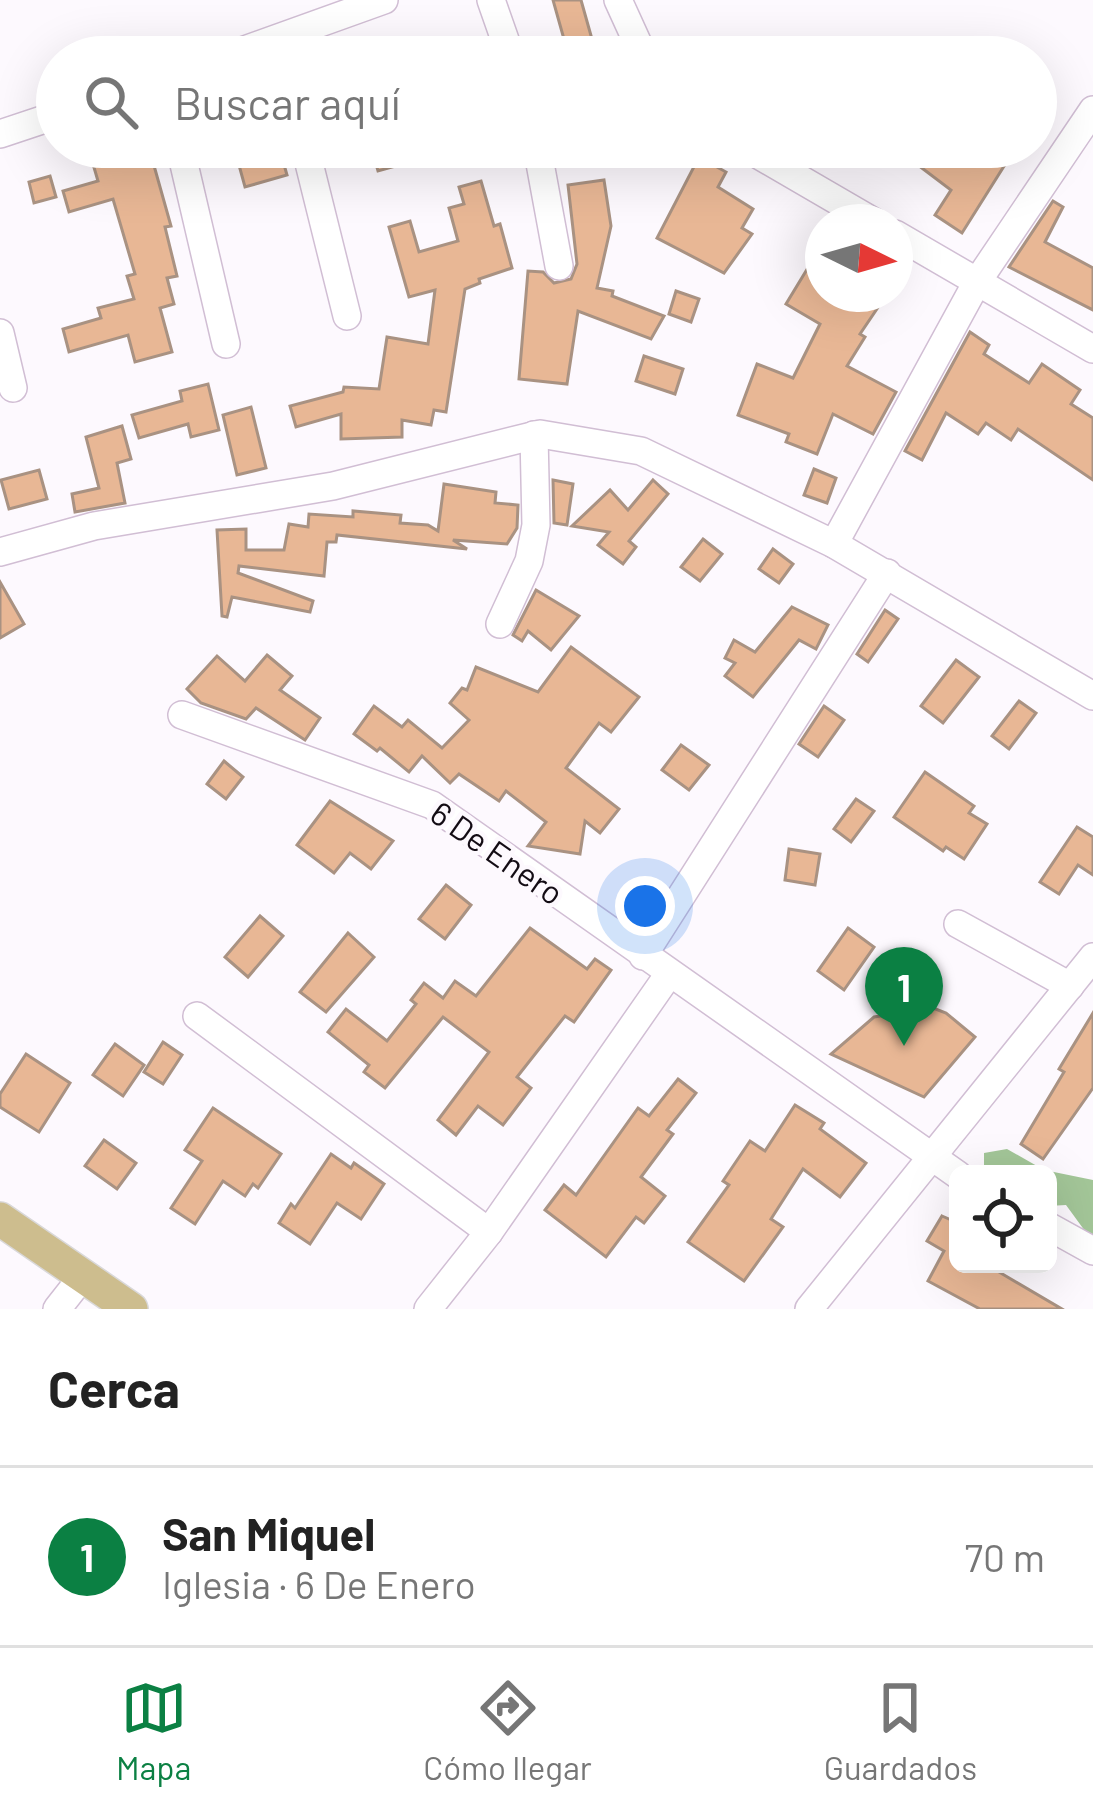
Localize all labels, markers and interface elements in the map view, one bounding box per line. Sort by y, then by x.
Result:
search box [36,36,1057,168]
icon: search [78,69,144,135]
text: Buscar aquí [174,75,401,129]
north arrow [805,204,913,312]
street label: 6 De Enero [423,792,572,912]
your location [615,876,675,936]
pin: 1 [865,947,943,1046]
map controls [949,1165,1057,1273]
button: locate [949,1165,1057,1273]
text: Cerca [48,1357,180,1418]
text: San Miquel [162,1506,375,1560]
text: 1 [80,1533,94,1580]
text: 70 m [964,1533,1045,1580]
text: Iglesia · 6 De Enero [162,1560,476,1607]
tab: Mapa [116,1675,191,1787]
tab: Cómo llegar [423,1675,592,1787]
tab: Guardados [824,1675,977,1787]

